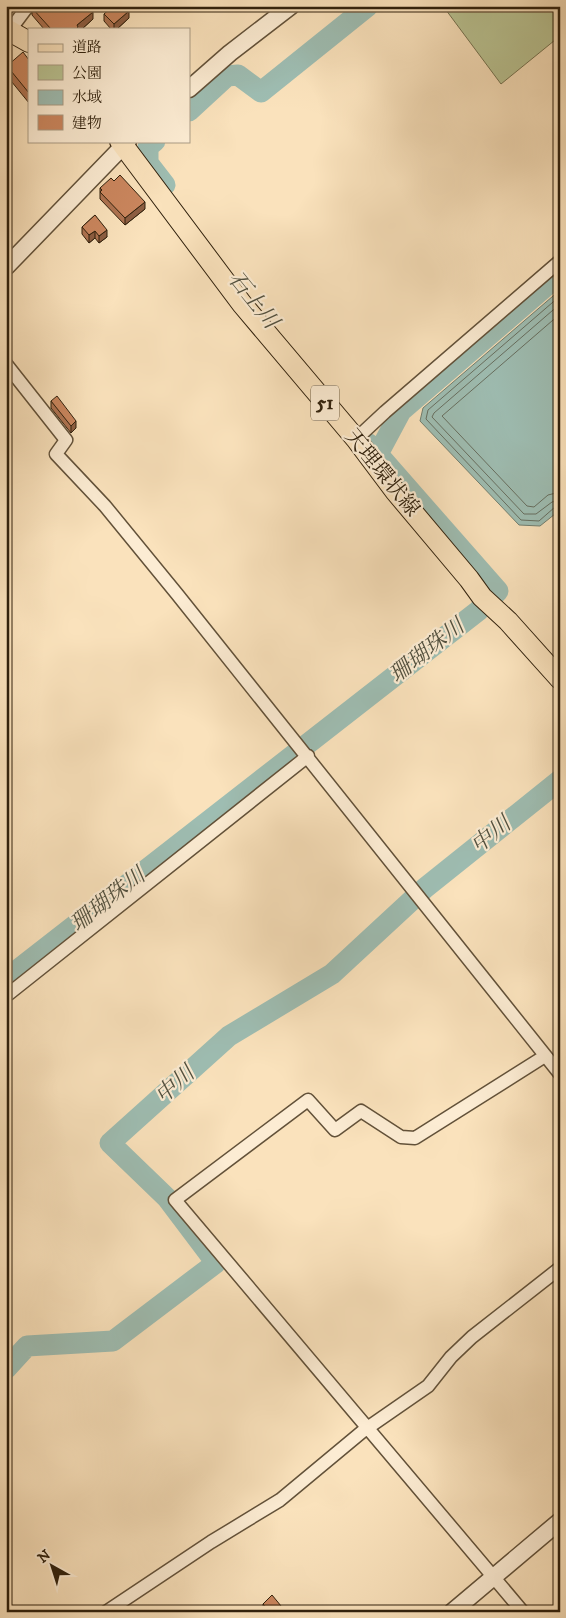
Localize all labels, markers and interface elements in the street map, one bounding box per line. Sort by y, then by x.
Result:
legend [28,28,190,142]
text: 道路 [72,38,102,57]
text: 公園 [72,64,102,83]
text: 水域 [72,88,102,107]
text: 建物 [72,114,102,133]
water label: 石上川 [222,266,286,336]
road number: 51 [311,386,339,420]
street label: 天理環状線 [339,424,425,522]
water label: 珊瑚珠川 [384,612,472,689]
water label: 中川 [465,809,518,859]
water label: 珊瑚珠川 [65,861,153,938]
water label: 中川 [150,1059,202,1110]
north arrow [28,1540,78,1590]
text: N [34,1546,55,1567]

